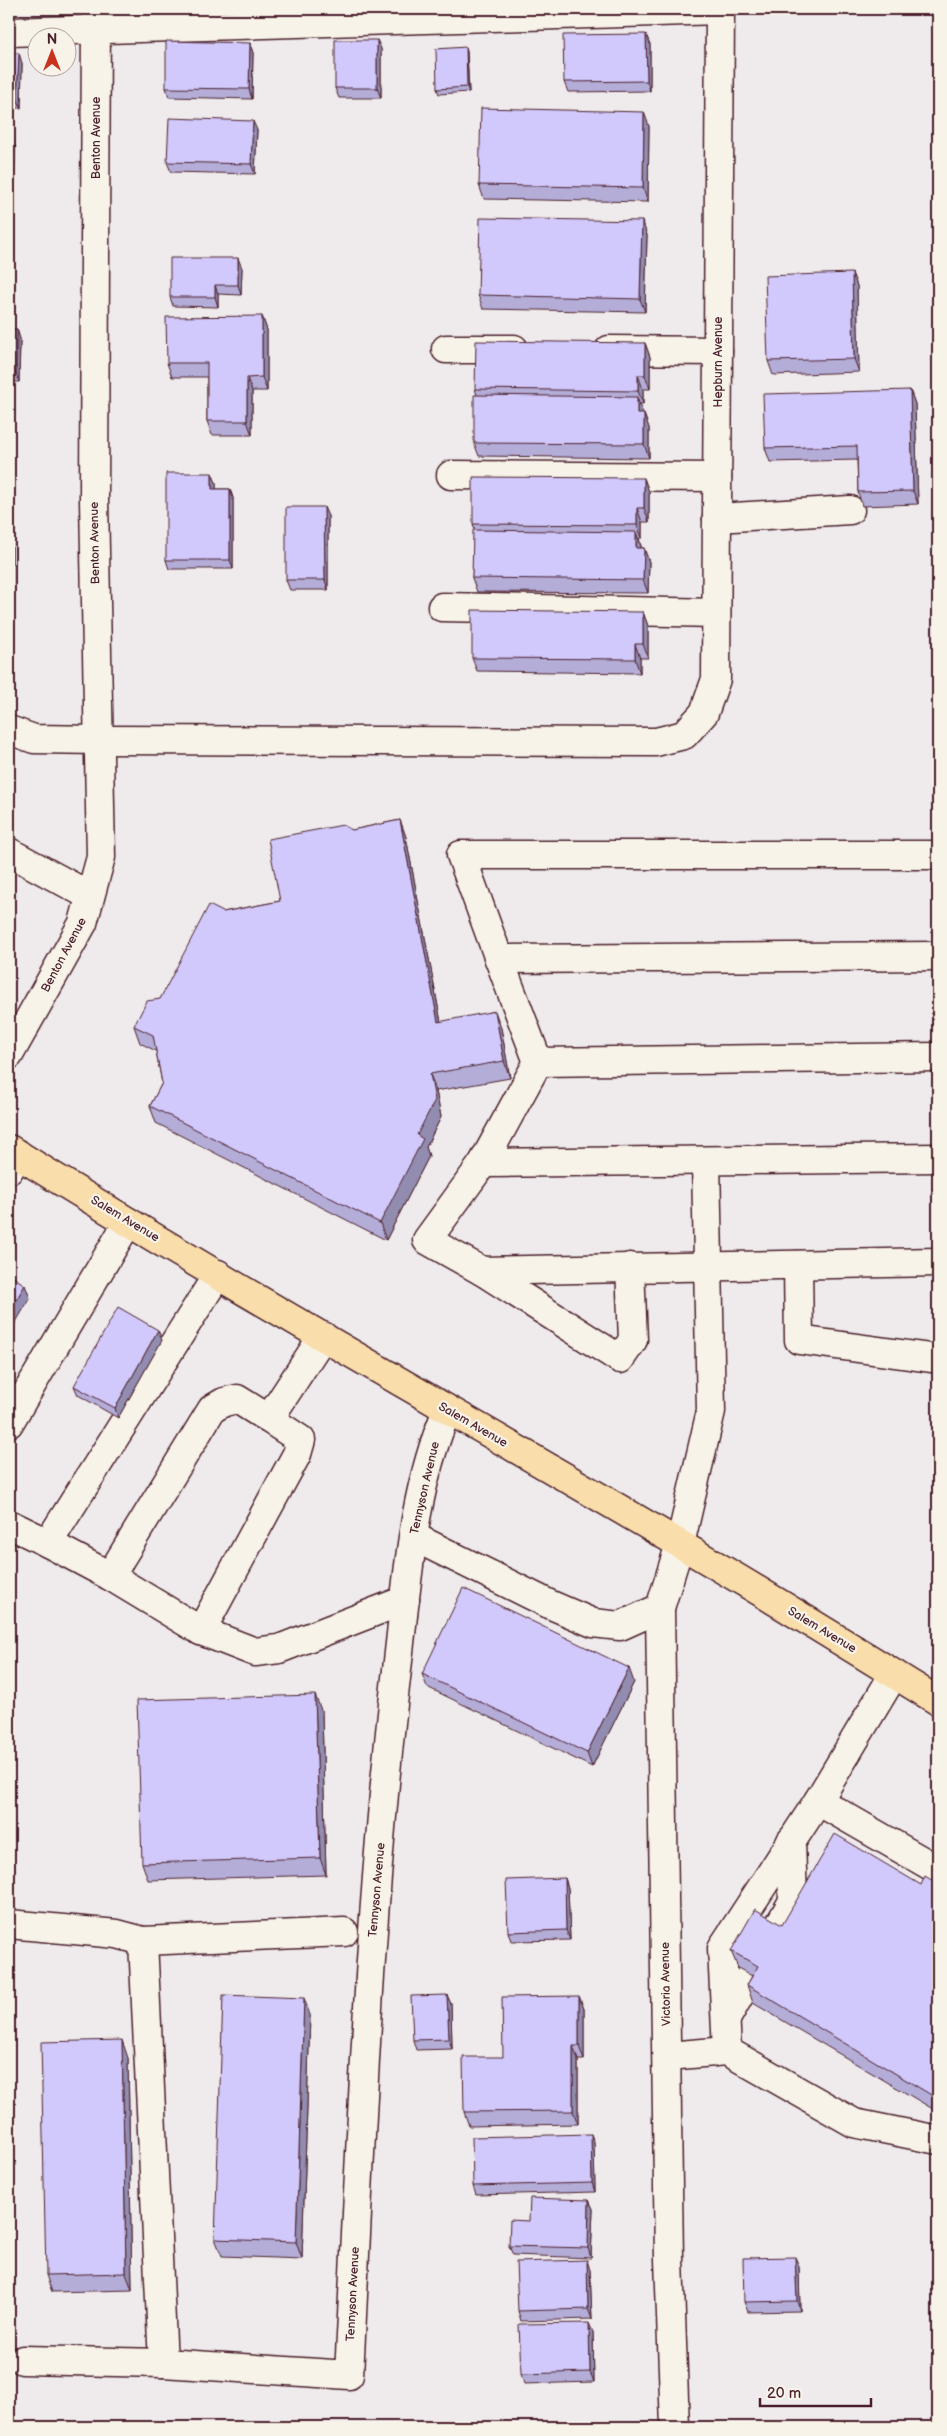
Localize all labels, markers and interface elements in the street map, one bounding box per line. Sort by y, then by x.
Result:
north arrow [28,28,78,78]
text: N [47,31,57,48]
street label: Benton Avenue [89,97,104,179]
street label: Hepburn Avenue [711,317,726,407]
street label: Benton Avenue [87,502,103,584]
street label: Benton Avenue [38,915,90,995]
street label: Salem Avenue [88,1193,162,1245]
street label: Salem Avenue [436,1399,510,1451]
street label: Tennyson Avenue [407,1440,443,1536]
street label: Salem Avenue [785,1604,859,1656]
street label: Tennyson Avenue [365,1842,389,1938]
street label: Victoria Avenue [658,1942,674,2026]
street label: Tennyson Avenue [343,2246,363,2342]
scale bar [760,2376,871,2408]
text: 20 m [767,2384,801,2403]

